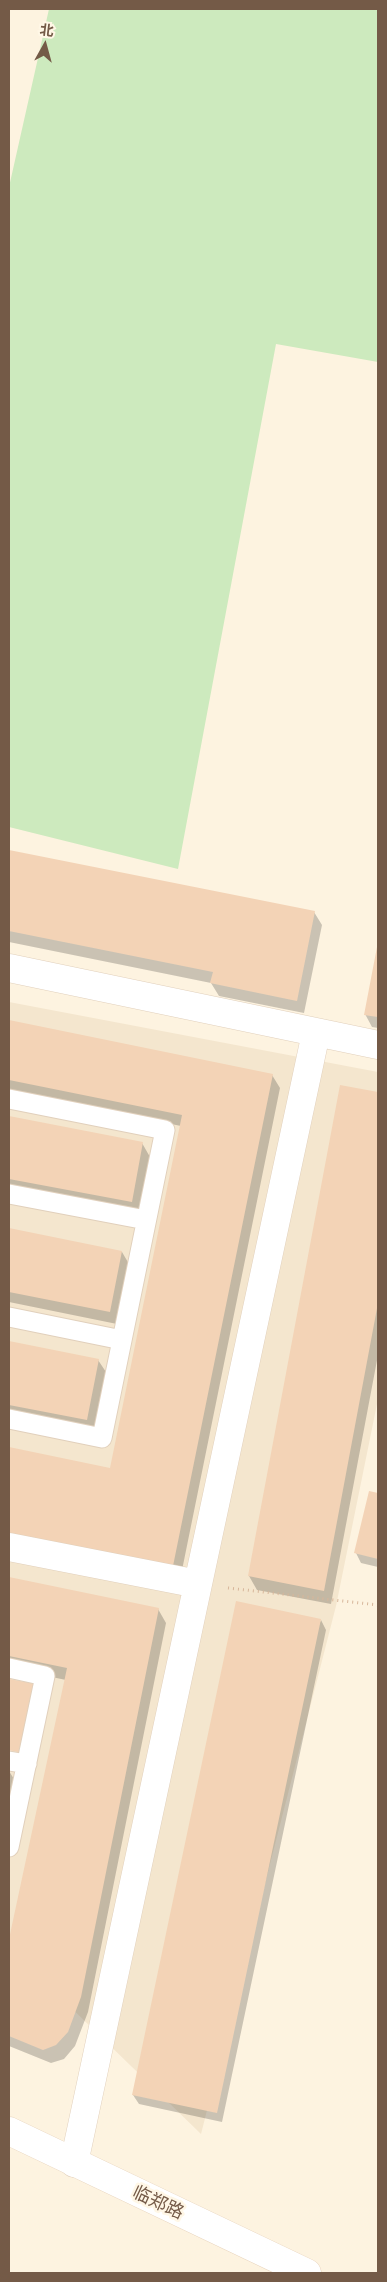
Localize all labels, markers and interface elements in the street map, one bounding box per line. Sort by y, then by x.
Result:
north arrow [20,20,70,70]
text: 北 [39,21,55,39]
street label: 临郑路 [129,2182,187,2224]

